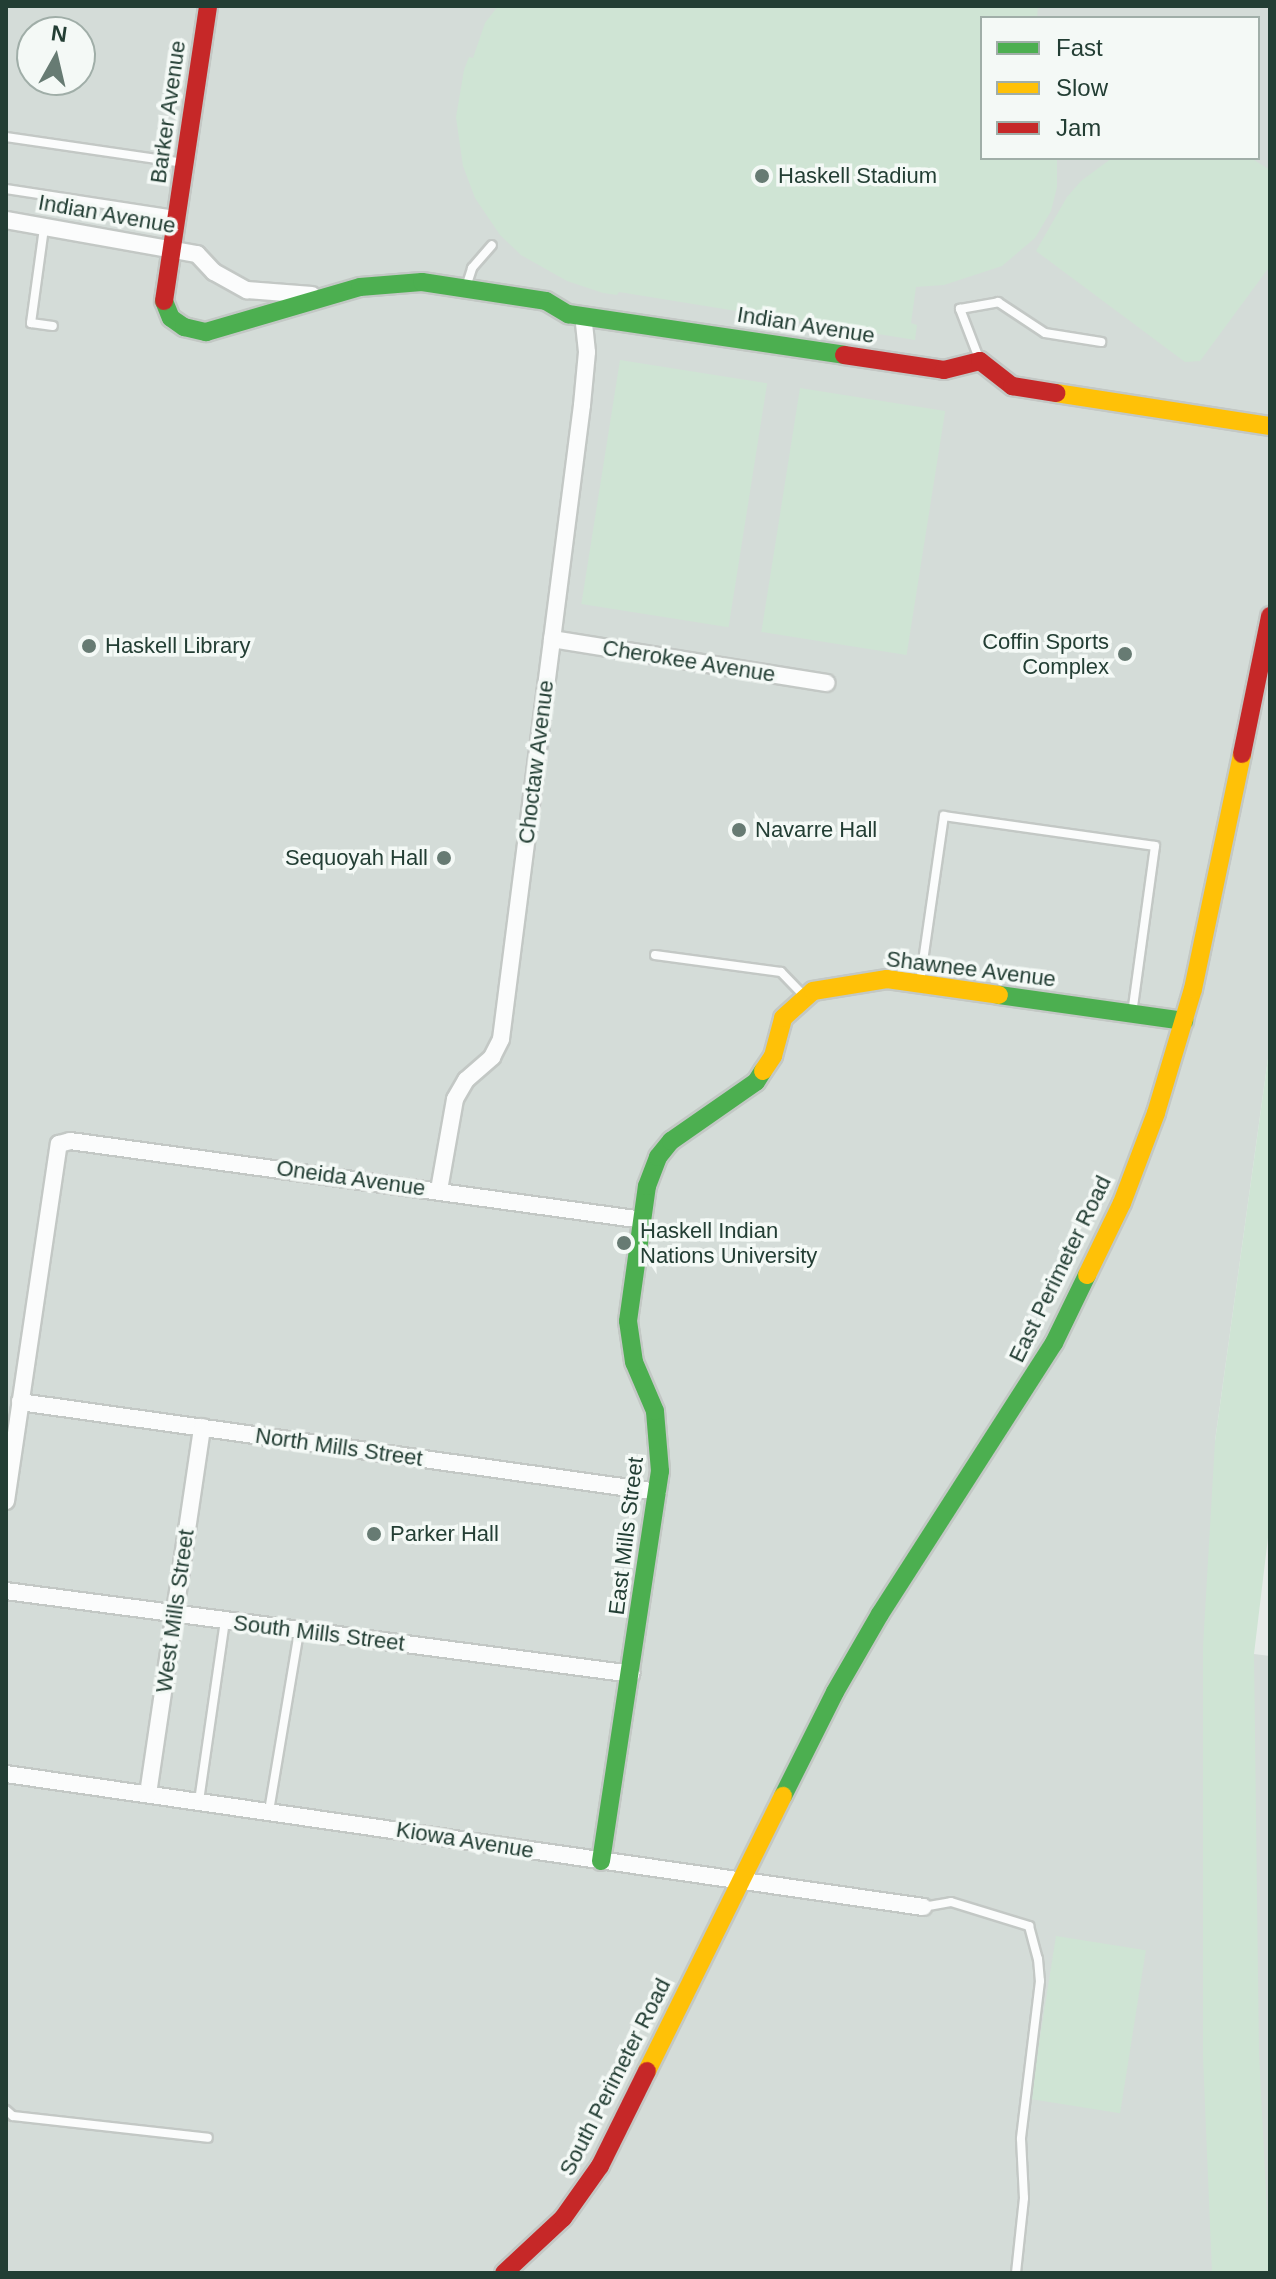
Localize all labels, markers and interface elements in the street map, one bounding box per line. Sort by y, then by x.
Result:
north arrow [16,16,96,96]
legend [980,16,1260,160]
text: N [50,20,69,47]
text: Fast [1056,34,1103,61]
street label: Barker Avenue [145,38,191,186]
text: Slow [1056,74,1108,101]
text: Jam [1056,114,1101,141]
place label: Haskell Stadium [778,163,937,189]
marker: Haskell Stadium [753,167,771,185]
street label: Indian Avenue [36,189,178,239]
street label: Indian Avenue [735,301,877,349]
place label: Coffin Sports Complex [982,628,1109,680]
place label: Haskell Library [105,633,250,659]
street label: Cherokee Avenue [600,634,778,688]
marker: Haskell Library [80,637,98,655]
marker: Coffin Sports Complex [1116,645,1134,663]
street label: Choctaw Avenue [513,678,559,846]
place label: Navarre Hall [755,817,877,843]
marker: Navarre Hall [730,821,748,839]
place label: Sequoyah Hall [285,845,428,871]
marker: Sequoyah Hall [435,849,453,867]
street label: Shawnee Avenue [884,945,1058,993]
street label: Oneida Avenue [274,1154,428,1202]
street label: East Perimeter Road [1003,1171,1117,1367]
place label: Haskell Indian Nations University [640,1217,817,1268]
marker: Haskell Indian Nations University [615,1234,633,1252]
street label: North Mills Street [254,1422,424,1472]
street label: East Mills Street [603,1456,649,1616]
place label: Parker Hall [390,1521,499,1547]
marker: Parker Hall [365,1525,383,1543]
street label: West Mills Street [150,1528,200,1694]
street label: South Mills Street [232,1609,406,1657]
street label: Kiowa Avenue [394,1816,536,1864]
street label: South Perimeter Road [554,1974,676,2180]

